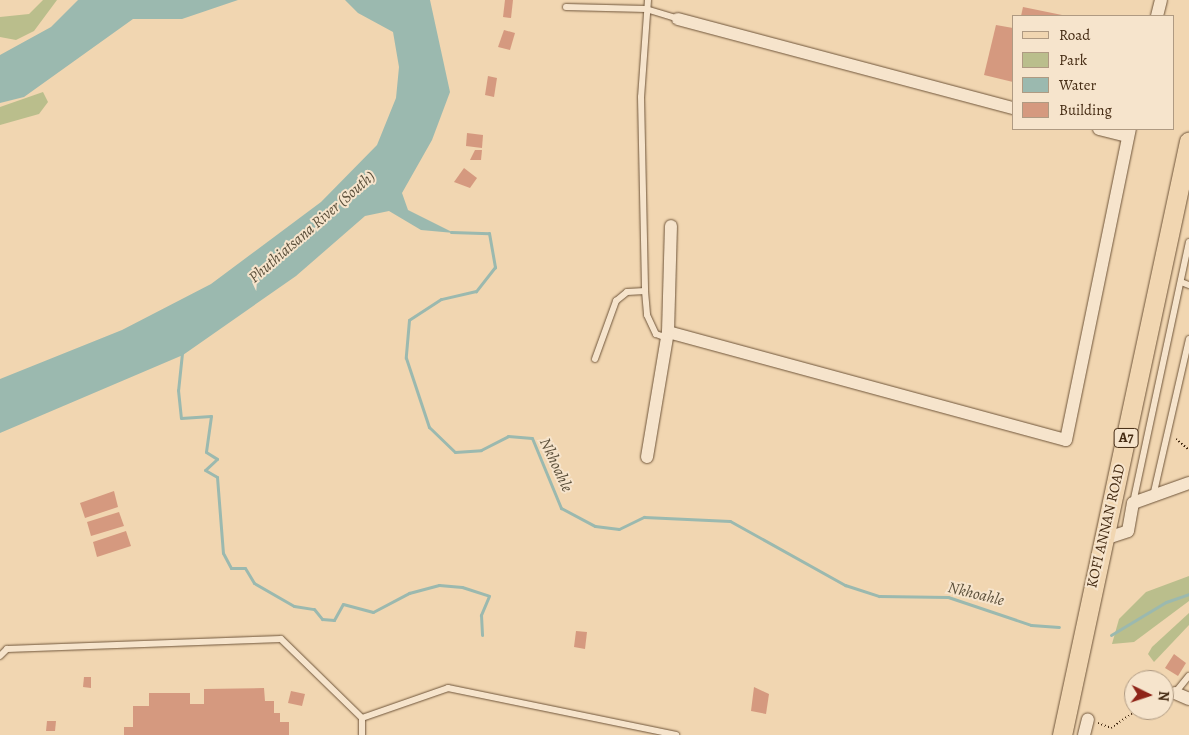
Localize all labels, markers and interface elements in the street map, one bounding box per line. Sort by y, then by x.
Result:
legend [1012,15,1174,130]
text: Road [1059,25,1090,45]
text: Park [1059,50,1087,70]
text: Water [1059,75,1096,95]
text: Building [1059,100,1112,120]
water label: Phuthiatsana River (South) [245,167,379,287]
road number: A7 [1114,426,1138,449]
water label: Nkhoahle [535,435,577,495]
street label: KOFI ANNAN ROAD [1083,462,1129,590]
water label: Nkhoahle [946,578,1006,610]
north arrow [1124,670,1174,720]
text: N [1154,690,1173,702]

